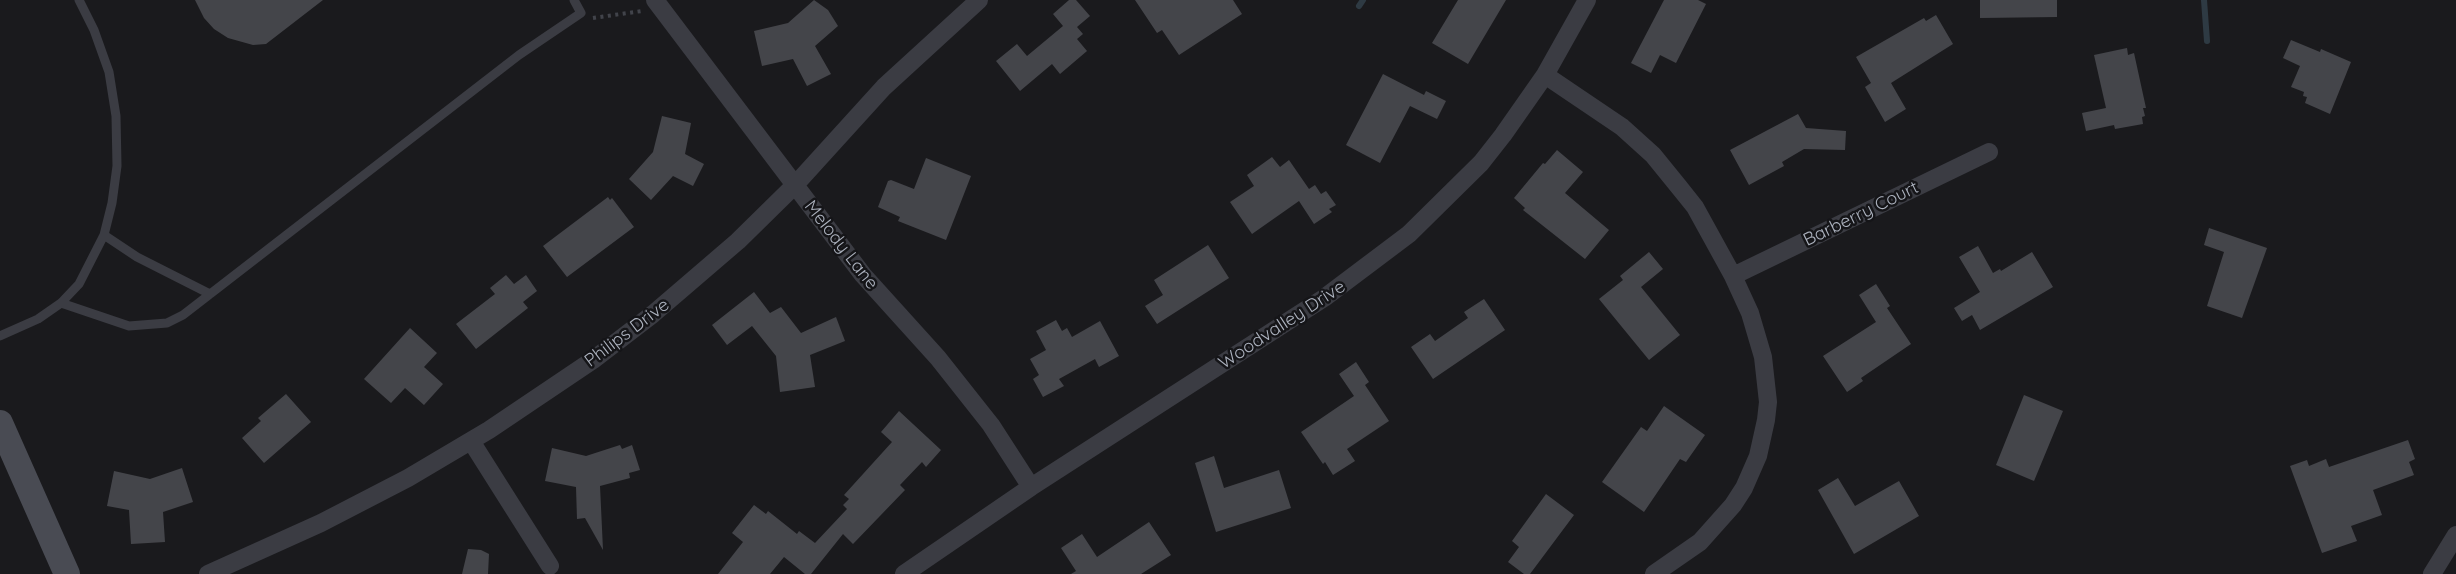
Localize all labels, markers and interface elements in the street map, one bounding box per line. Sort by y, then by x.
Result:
street label: Barberry Court [1800,177,1922,251]
street label: Melody Lane [800,196,882,294]
street label: Woodvalley Drive [1215,276,1349,374]
street label: Philips Drive [580,294,674,372]

